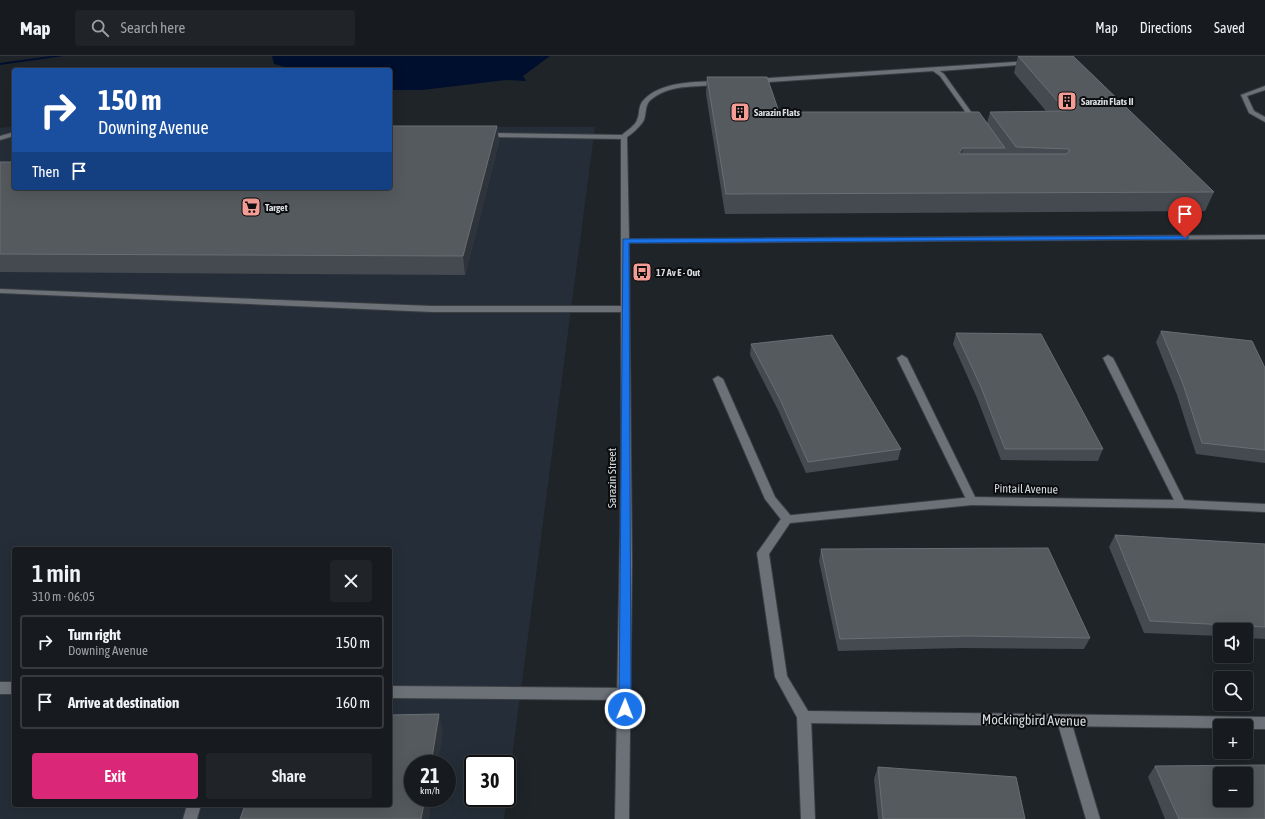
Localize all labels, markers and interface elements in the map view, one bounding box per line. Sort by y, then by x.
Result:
search box [75,10,355,46]
text: Map [20,17,51,39]
icon: search [89,17,111,39]
text: Search here [121,19,185,36]
text: Map [1095,20,1118,36]
text: Directions [1140,20,1192,36]
text: Saved [1214,20,1245,36]
icon: right [32,84,84,136]
text: 150 m [98,84,161,116]
building icon: Sarazin Flats II [1056,90,1078,112]
place label: Sarazin Flats II [1081,96,1134,107]
building icon: Sarazin Flats [729,101,751,123]
place label: Sarazin Flats [754,107,801,118]
text: Downing Avenue [98,117,209,138]
icon: arrive [68,160,90,182]
text: Then [32,163,60,180]
supermarket icon: Target [240,196,262,218]
pin [1168,197,1202,238]
place label: Target [265,202,288,213]
icon: arrive [1174,203,1196,225]
bus stop icon: 17 Av E - Out [631,261,653,283]
place label: 17 Av E - Out [656,267,700,278]
street label: Sarazin Street [605,447,619,508]
street label: Pintail Avenue [994,481,1058,497]
text: 1 min [32,560,81,587]
button: close [330,560,372,602]
text: 310 m · 06:05 [32,589,95,604]
map controls [1213,623,1253,807]
button: sound [1213,623,1253,663]
text: Turn right [68,626,121,643]
icon: right [34,631,56,653]
text: 150 m [336,634,370,651]
text: Downing Avenue [68,643,148,658]
button: search [1213,671,1253,711]
position arrow [604,688,646,730]
icon: arrive [34,691,56,713]
text: Arrive at destination [68,694,179,711]
text: 160 m [336,694,370,711]
street label: Mockingbird Avenue [982,711,1086,729]
button: + [1213,719,1253,759]
button: Exit [32,753,198,799]
button: Share [206,753,372,799]
speed limit sign: 30 [464,755,516,807]
text: 21 [421,764,439,787]
button: − [1213,767,1253,807]
text: km/h [420,785,440,796]

